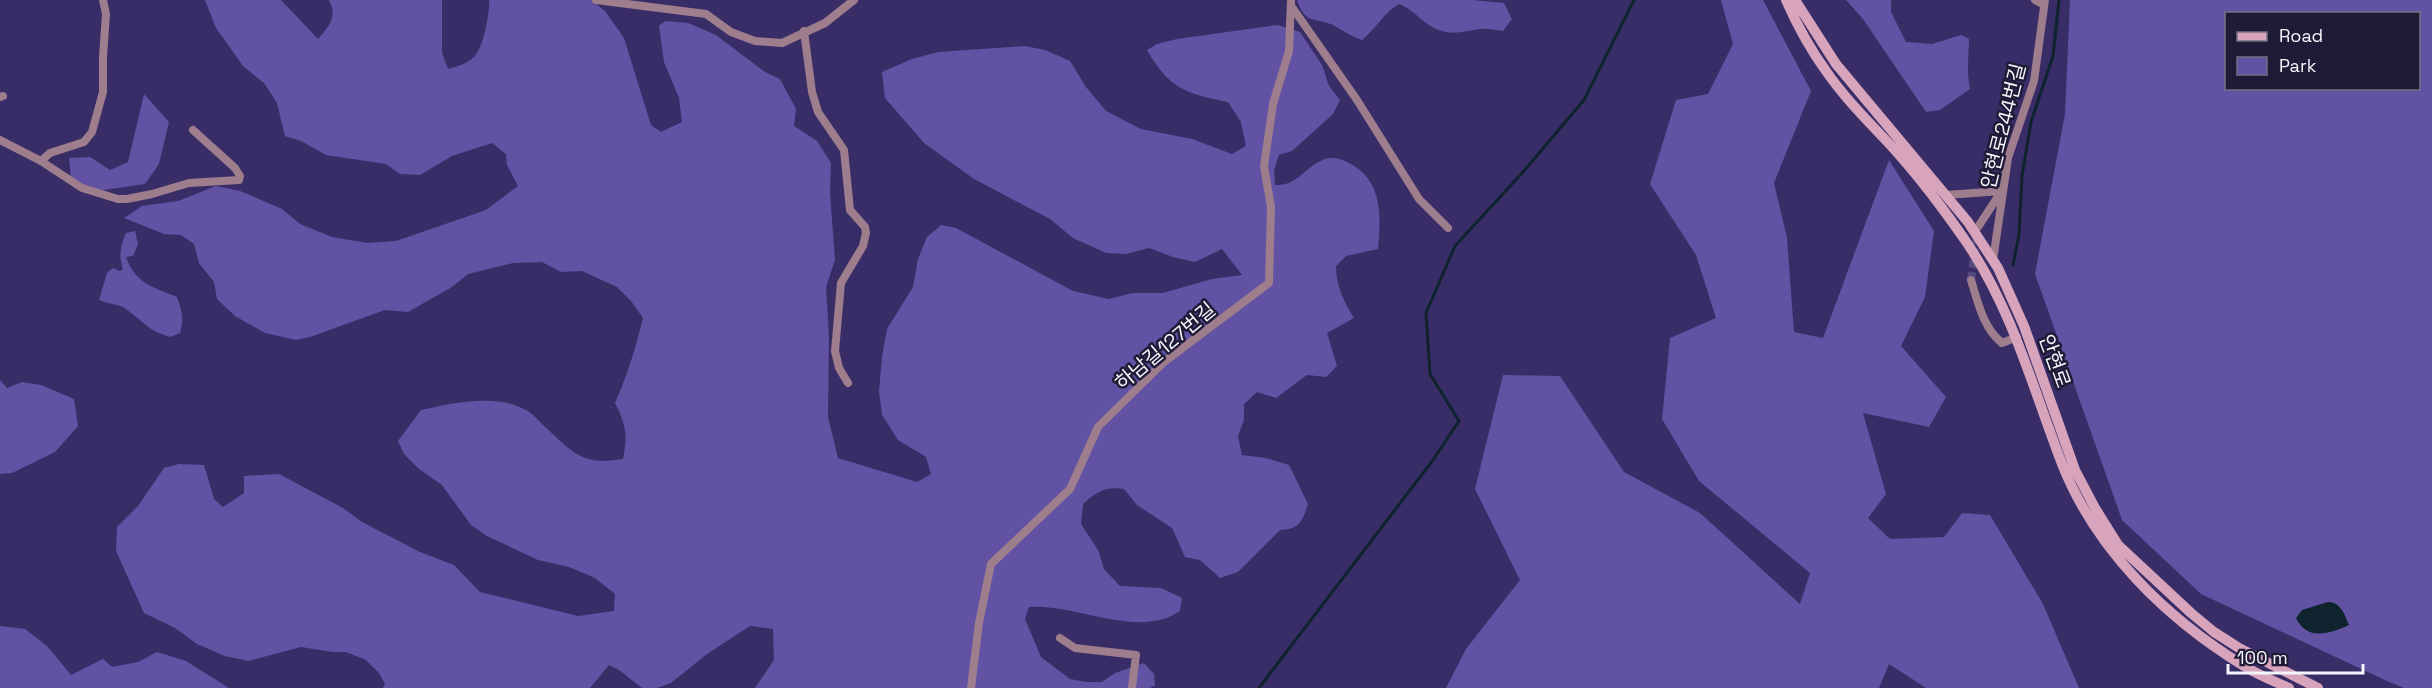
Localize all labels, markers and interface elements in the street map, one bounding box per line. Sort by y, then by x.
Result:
legend [2225,12,2420,90]
text: Road [2279,24,2323,47]
text: Park [2279,54,2317,77]
street label: 안현로244번길 [1975,61,2031,191]
street label: 하남길127번길 [1109,296,1221,396]
street label: 안현로 [2033,331,2077,391]
scale bar [2228,637,2363,675]
text: 100 m [2237,646,2288,669]

